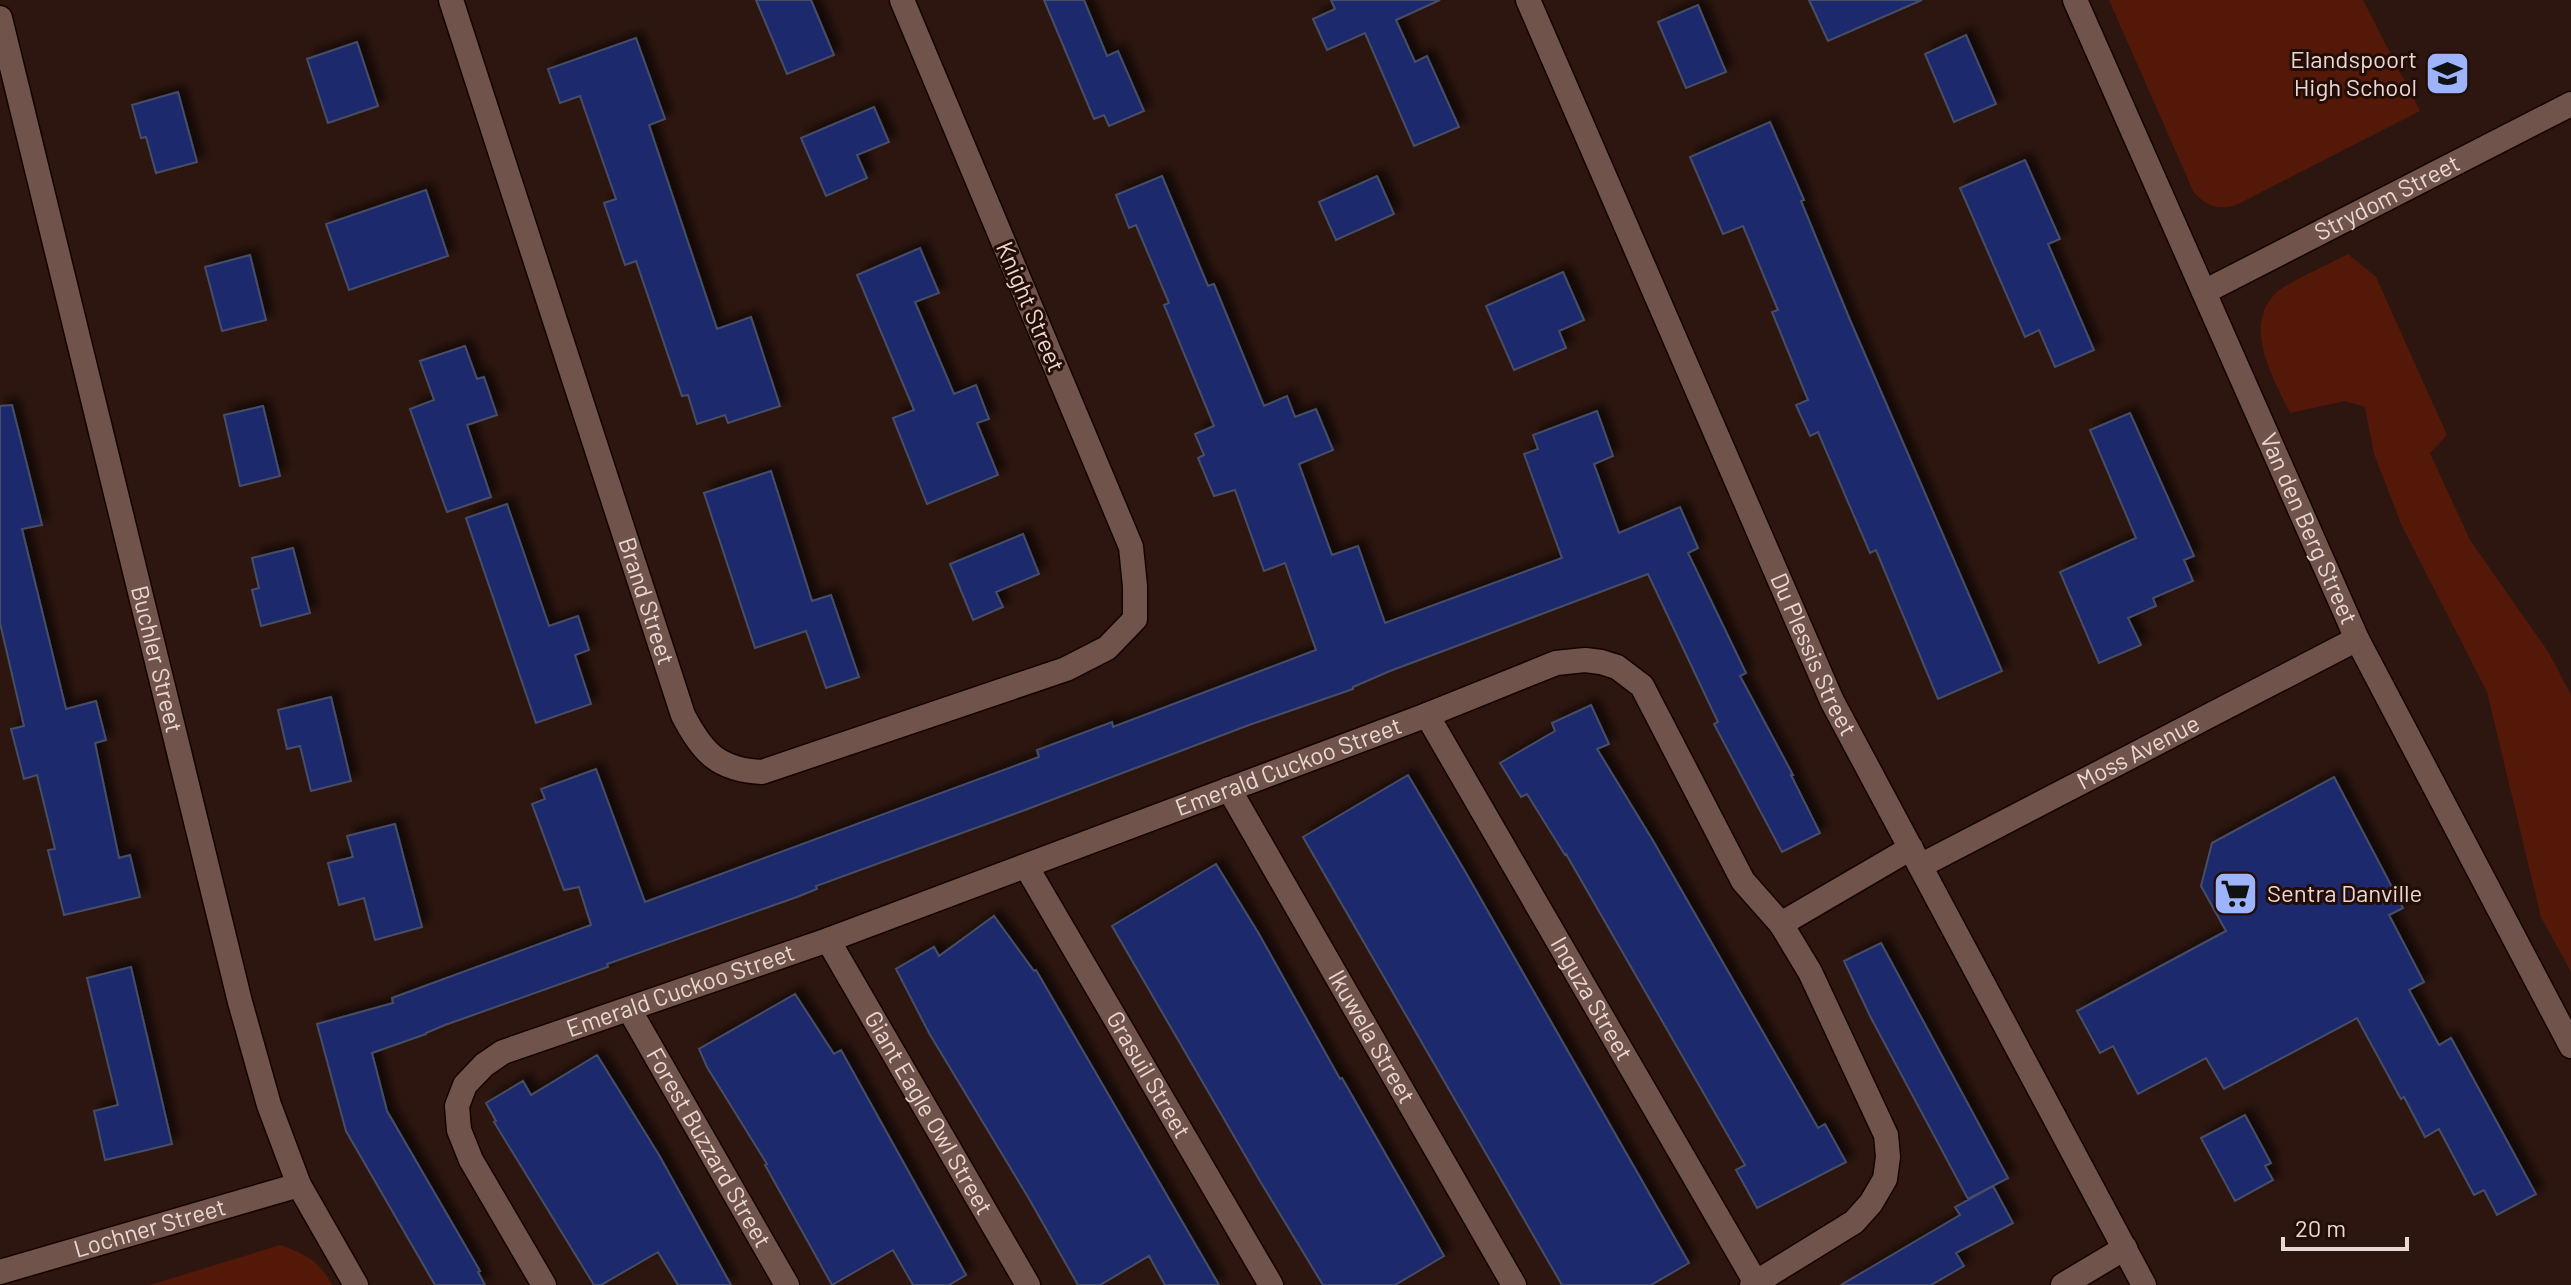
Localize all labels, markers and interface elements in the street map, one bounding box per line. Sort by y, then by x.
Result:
place label: Elandspoort High School [2290,44,2417,101]
school or university icon: Elandspoort High School [2424,50,2472,98]
street label: Strydom Street [2309,148,2464,246]
street label: Knight Street [991,237,1072,376]
street label: Van den Berg Street [2255,428,2365,628]
street label: Brand Street [613,533,682,668]
street label: Du Plessis Street [1765,568,1864,740]
street label: Buchler Street [126,582,190,735]
street label: Moss Avenue [2071,707,2204,795]
street label: Emerald Cuckoo Street [1171,710,1405,821]
supermarket icon: Sentra Danville [2212,870,2260,918]
place label: Sentra Danville [2267,878,2422,907]
street label: Inguza Street [1546,931,1640,1065]
street label: Emerald Cuckoo Street [562,937,798,1042]
street label: Ikuwela Street [1323,964,1422,1108]
street label: Giant Eagle Owl Street [859,1005,1000,1219]
street label: Grasuil Street [1101,1005,1198,1143]
street label: Forest Buzzard Street [641,1042,778,1252]
street label: Lochner Street [70,1191,229,1263]
scale bar [2283,1201,2407,1251]
text: 20 m [2295,1213,2346,1242]

